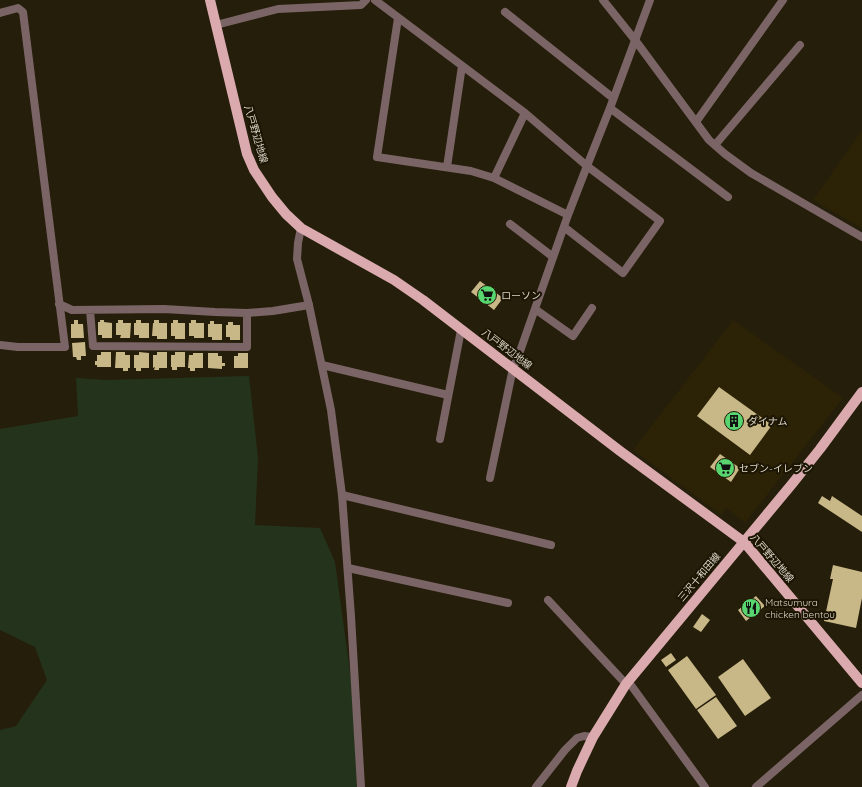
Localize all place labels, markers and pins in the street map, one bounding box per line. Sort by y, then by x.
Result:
supermarket icon: ローソン [476,284,498,306]
place label: ローソン [501,289,541,302]
building icon: ダイナム [723,410,745,432]
place label: ダイナム [748,415,788,428]
supermarket icon: セブン-イレブン [714,457,736,479]
place label: セブン-イレブン [739,462,813,475]
place label: Matsumura chicken bentou [765,596,835,621]
restaurant icon: Matsumura chicken bentou [740,597,762,619]

